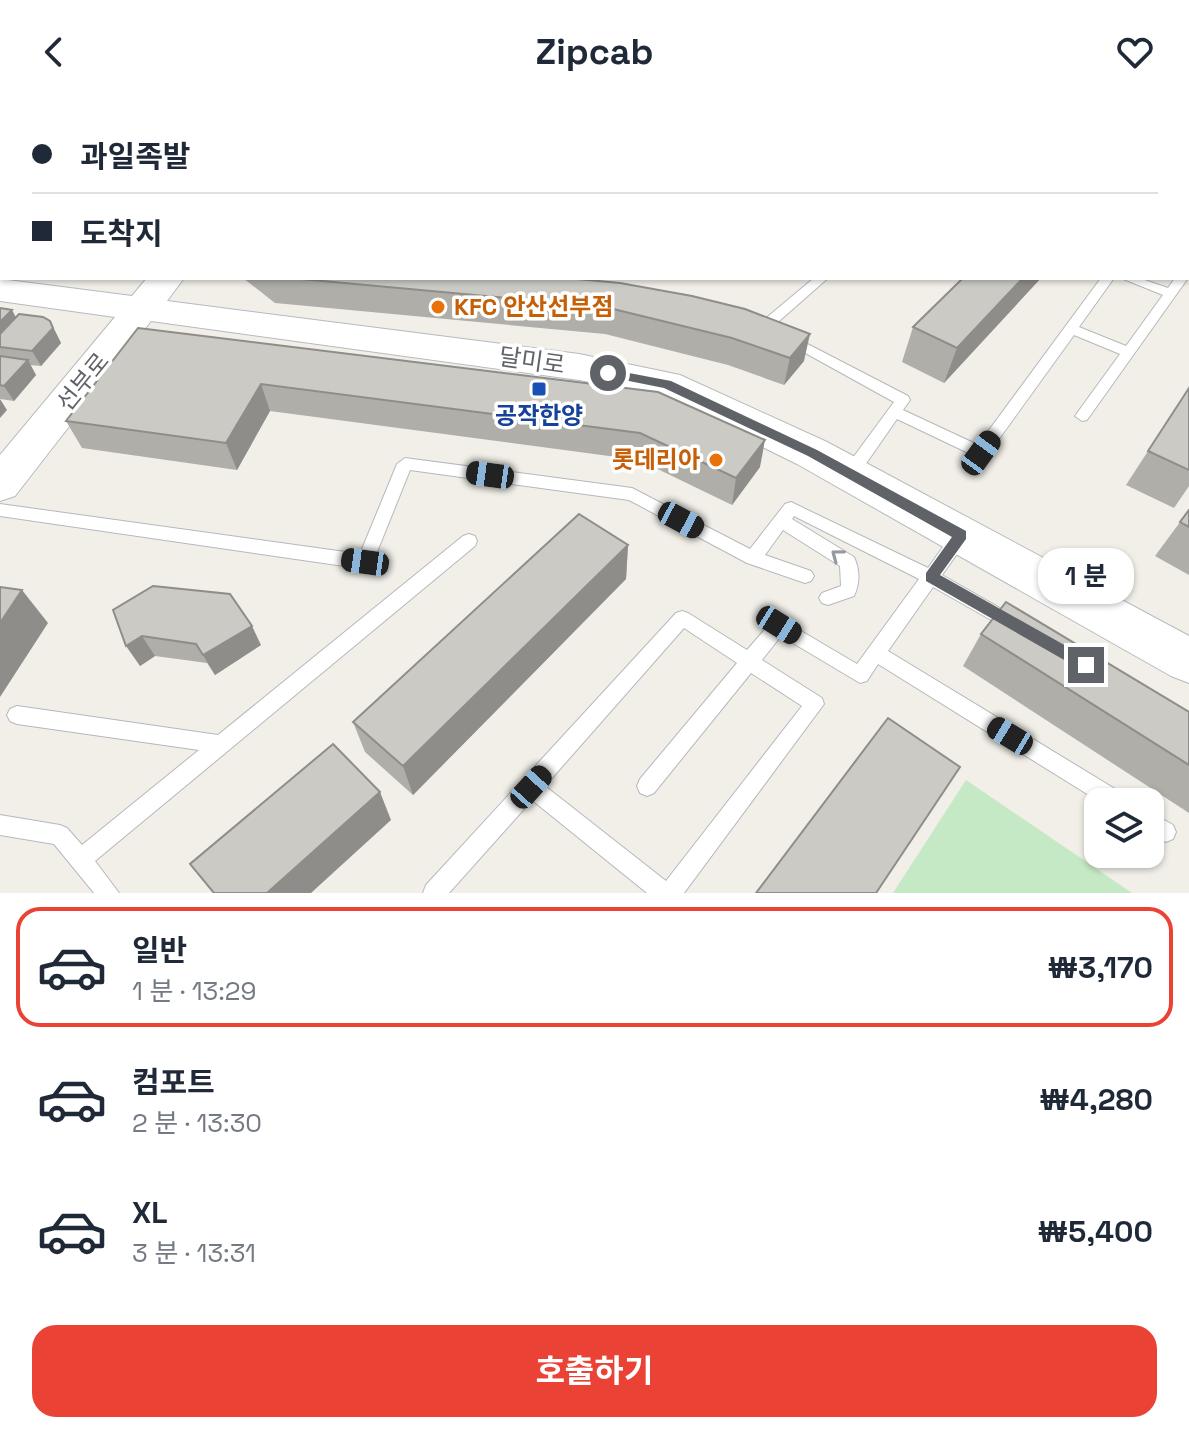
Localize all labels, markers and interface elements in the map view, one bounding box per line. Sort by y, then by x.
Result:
text: Zipcab [535,29,654,75]
icon: back [32,30,76,74]
icon: heart [1113,30,1157,74]
text: 과일족발 [80,137,190,176]
text: 도착지 [80,214,163,253]
place label: KFC 안산선부점 [454,291,614,322]
marker: KFC 안산선부점 [429,298,447,316]
street label: 달미로 [497,341,567,380]
street label: 선부로 [50,346,116,417]
route start [590,355,626,391]
marker: 공작한양 [530,380,548,398]
place label: 공작한양 [495,400,583,431]
car [957,427,1005,479]
place label: 롯데리아 [612,444,700,475]
marker: 롯데리아 [707,451,725,469]
car [465,460,515,490]
car [654,498,708,542]
car [340,547,390,577]
callout: 1 분 [1038,549,1134,605]
one-way arrow [831,550,846,564]
text: 1 분 [1065,559,1107,593]
car [752,602,806,648]
route end [1068,647,1104,683]
car [983,713,1037,759]
car [506,761,556,813]
map controls [1084,788,1164,868]
button: layers [1084,788,1164,868]
icon: car [36,931,108,1003]
text: 일반 [132,931,187,970]
text: ₩3,170 [1047,948,1153,987]
text: 1 분 · 13:29 [132,974,256,1008]
icon: car [36,1063,108,1135]
text: 컴포트 [132,1063,215,1102]
text: ₩4,280 [1039,1080,1153,1119]
text: 2 분 · 13:30 [132,1106,262,1140]
text: XL [132,1193,168,1232]
icon: car [36,1195,108,1267]
text: ₩5,400 [1038,1212,1153,1251]
text: 3 분 · 13:31 [132,1236,256,1270]
button: 호출하기 [32,1325,1157,1417]

